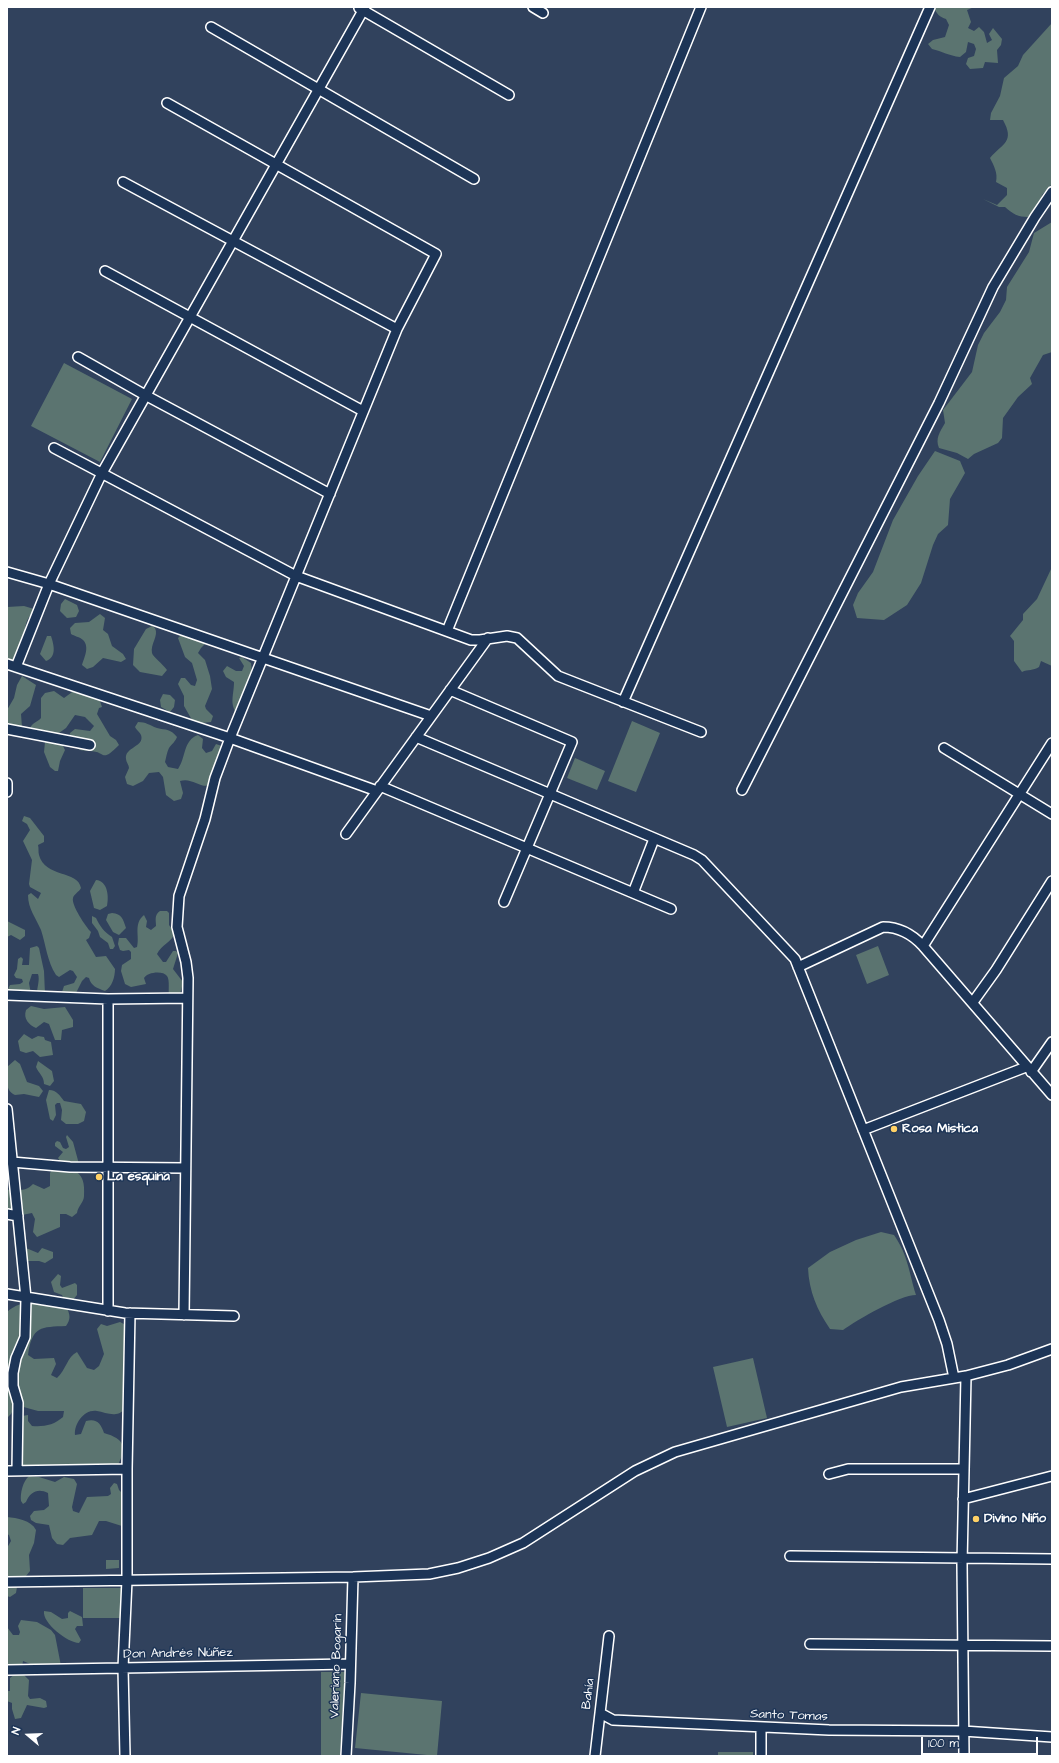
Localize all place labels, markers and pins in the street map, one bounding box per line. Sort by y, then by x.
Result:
place label: Rosa Mistica [902,1121,978,1137]
marker: Rosa Mistica [889,1124,899,1134]
place label: La esquina [107,1169,170,1185]
marker: La esquina [94,1172,104,1182]
place label: Divino Niño [984,1511,1046,1527]
marker: Divino Niño [971,1514,981,1524]

